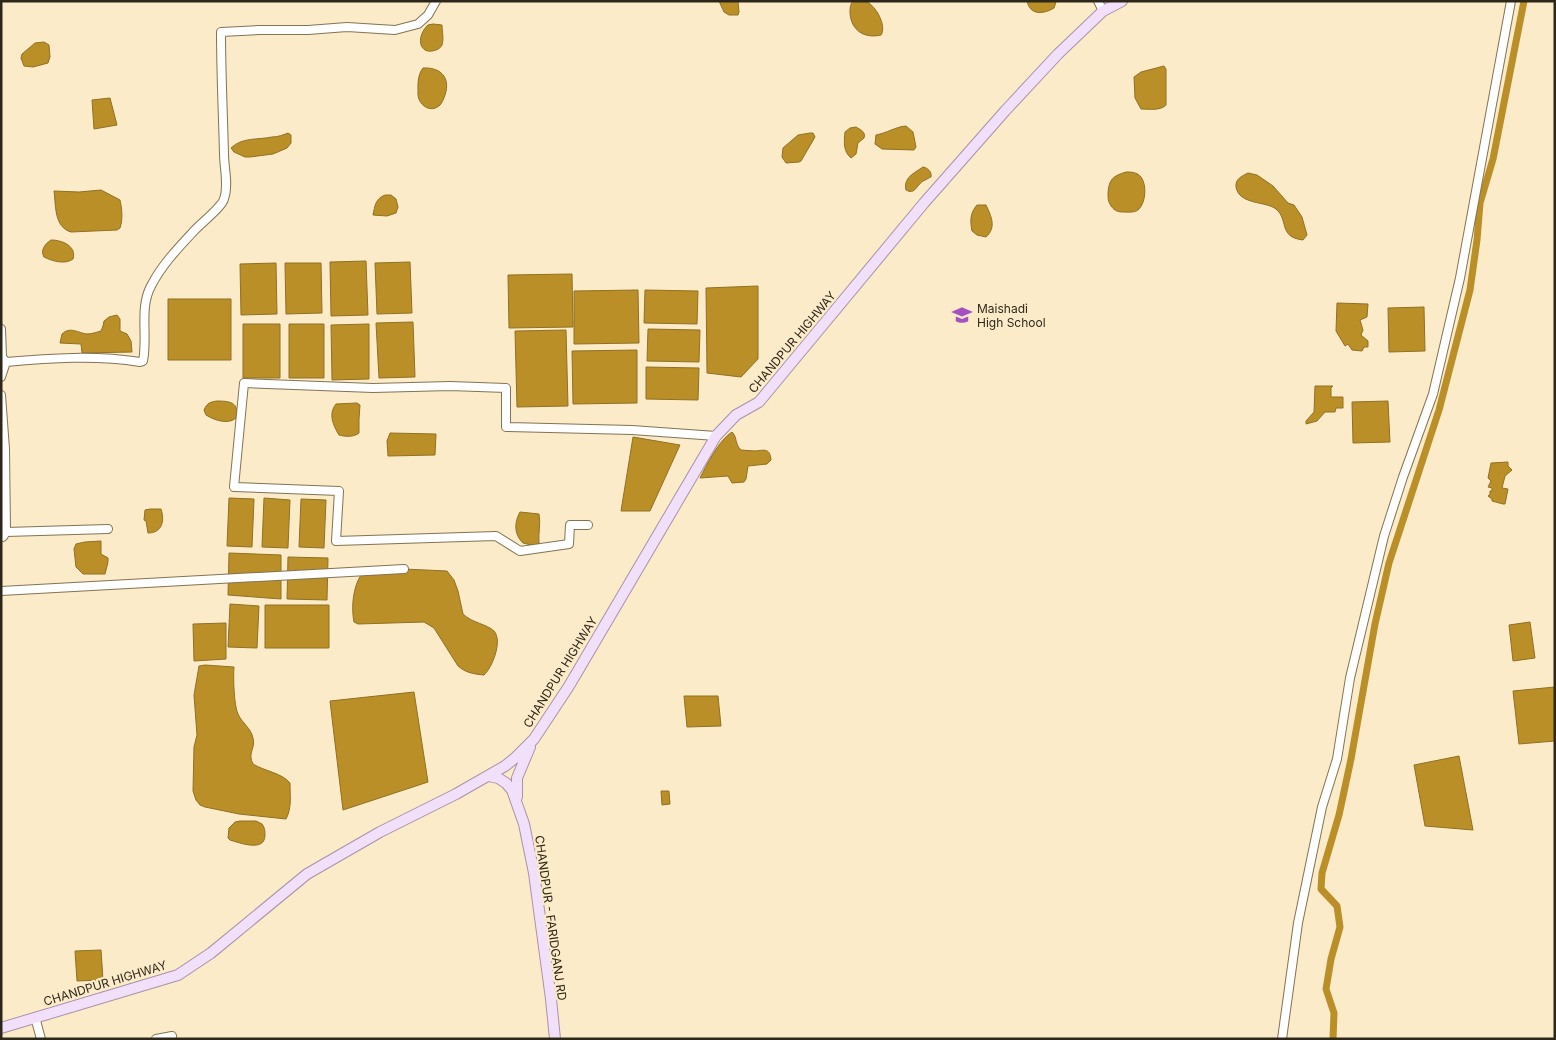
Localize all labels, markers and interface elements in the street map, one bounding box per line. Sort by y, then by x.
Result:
street label: CHANDPUR HIGHWAY [745,288,839,396]
place label: Maishadi High School [977,301,1046,330]
school or university icon: Maishadi High School [951,304,973,326]
street label: CHANDPUR HIGHWAY [520,614,600,730]
street label: CHANDPUR - FARIDGANJ RD [532,834,570,1002]
street label: CHANDPUR HIGHWAY [42,957,168,1009]

